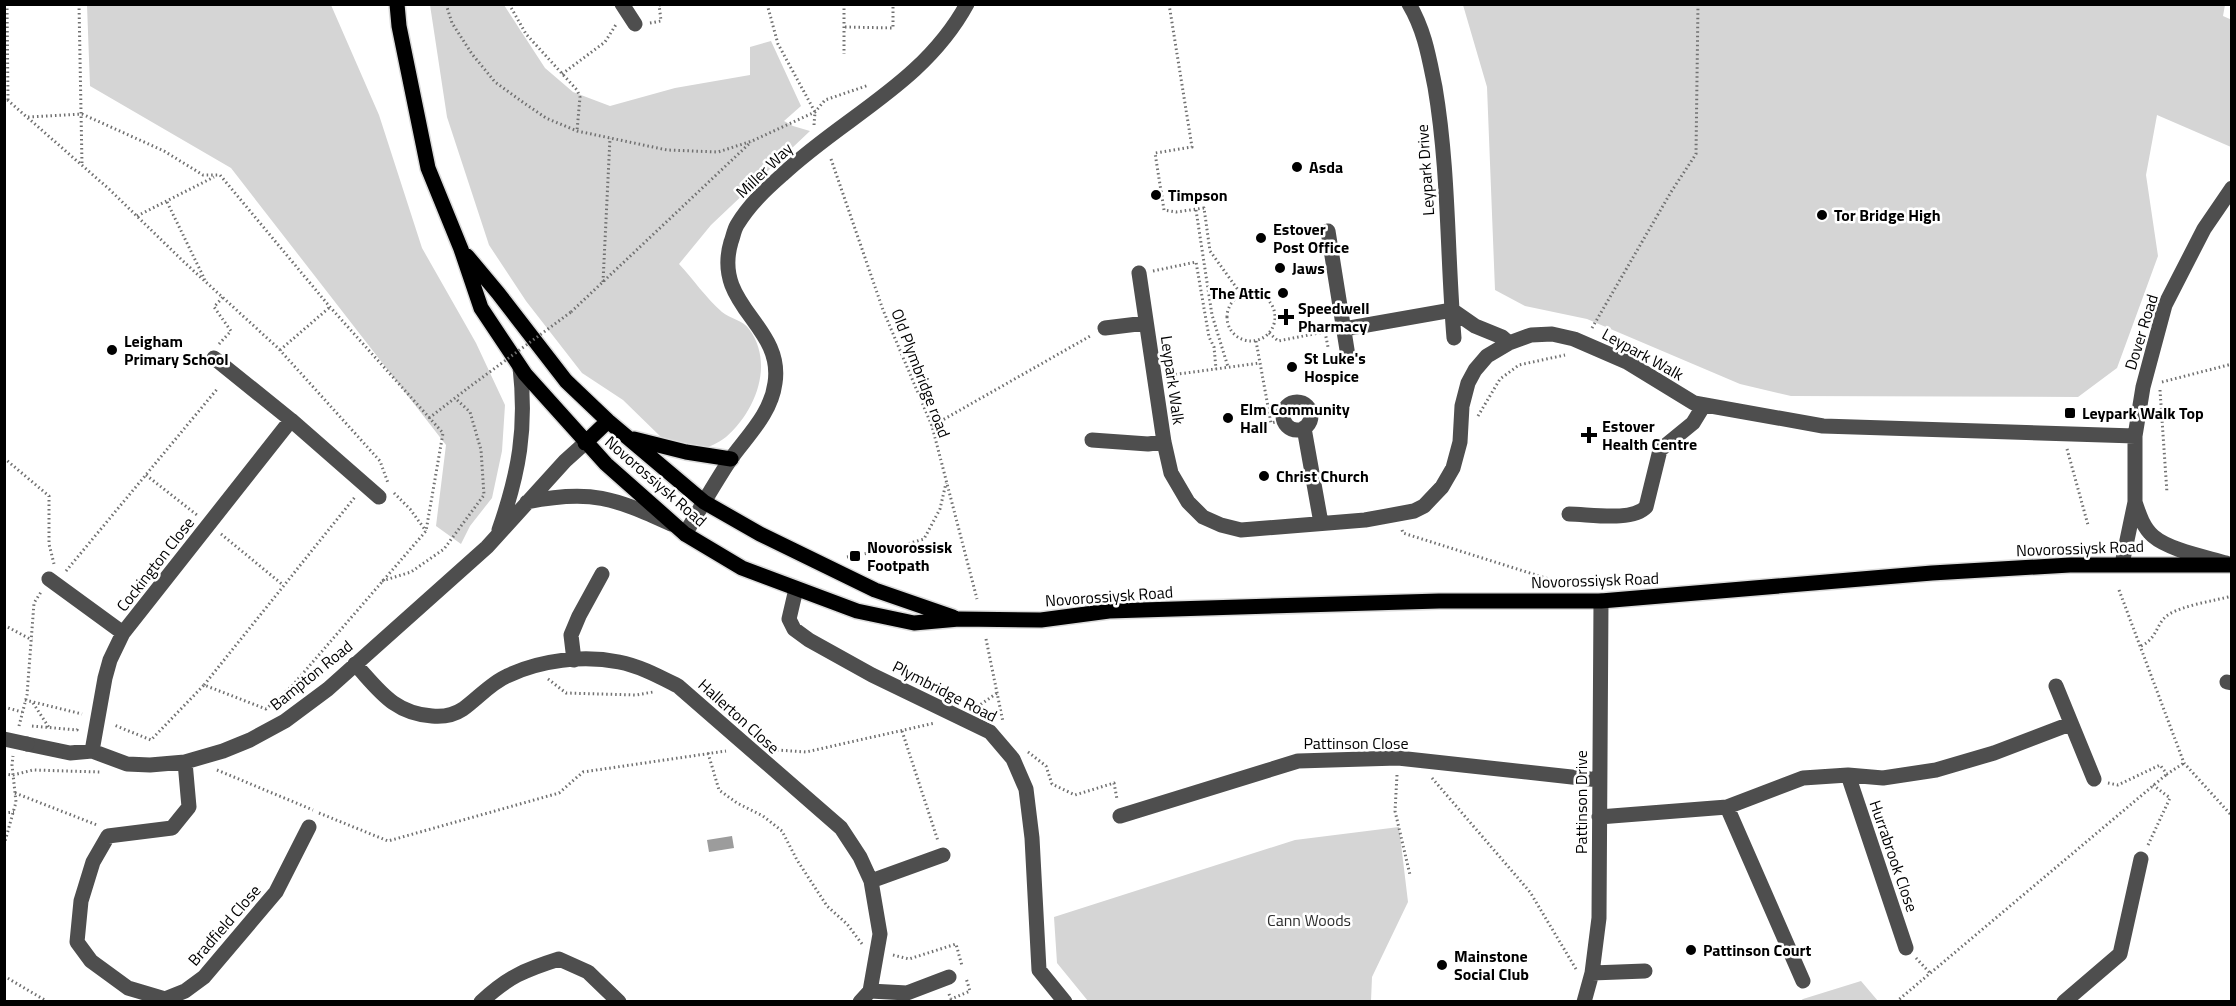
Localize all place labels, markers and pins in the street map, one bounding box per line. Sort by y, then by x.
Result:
place label: Asda [1309,155,1343,179]
marker: Asda [1290,160,1304,174]
place label: Timpson [1168,183,1228,207]
marker: Timpson [1149,188,1163,202]
place label: Tor Bridge High [1834,203,1940,227]
marker: Tor Bridge High [1815,208,1829,222]
place label: Estover Post Office [1273,217,1349,259]
marker: Estover Post Office [1254,231,1268,245]
place label: Jaws [1292,256,1325,280]
marker: Jaws [1273,261,1287,275]
place label: The Attic [1210,281,1271,305]
marker: The Attic [1276,286,1290,300]
place label: Speedwell Pharmacy [1298,296,1370,338]
marker: Speedwell Pharmacy [1279,310,1293,324]
place label: Leigham Primary School [124,329,229,371]
marker: Leigham Primary School [105,343,119,357]
place label: St Luke's Hospice [1304,346,1366,388]
marker: St Luke's Hospice [1285,360,1299,374]
place label: Elm Community Hall [1240,397,1350,439]
place label: Leypark Walk Top [2082,401,2204,425]
marker: Leypark Walk Top [2063,406,2077,420]
marker: Elm Community Hall [1221,411,1235,425]
place label: Estover Health Centre [1602,414,1697,456]
marker: Estover Health Centre [1580,426,1598,444]
place label: Christ Church [1276,464,1369,488]
marker: Christ Church [1257,469,1271,483]
place label: Novorossisk Footpath [867,535,953,577]
marker: Novorossisk Footpath [848,549,862,563]
place label: Pattinson Court [1703,938,1811,962]
marker: Pattinson Court [1684,943,1698,957]
place label: Mainstone Social Club [1454,944,1529,986]
marker: Mainstone Social Club [1435,958,1449,972]

